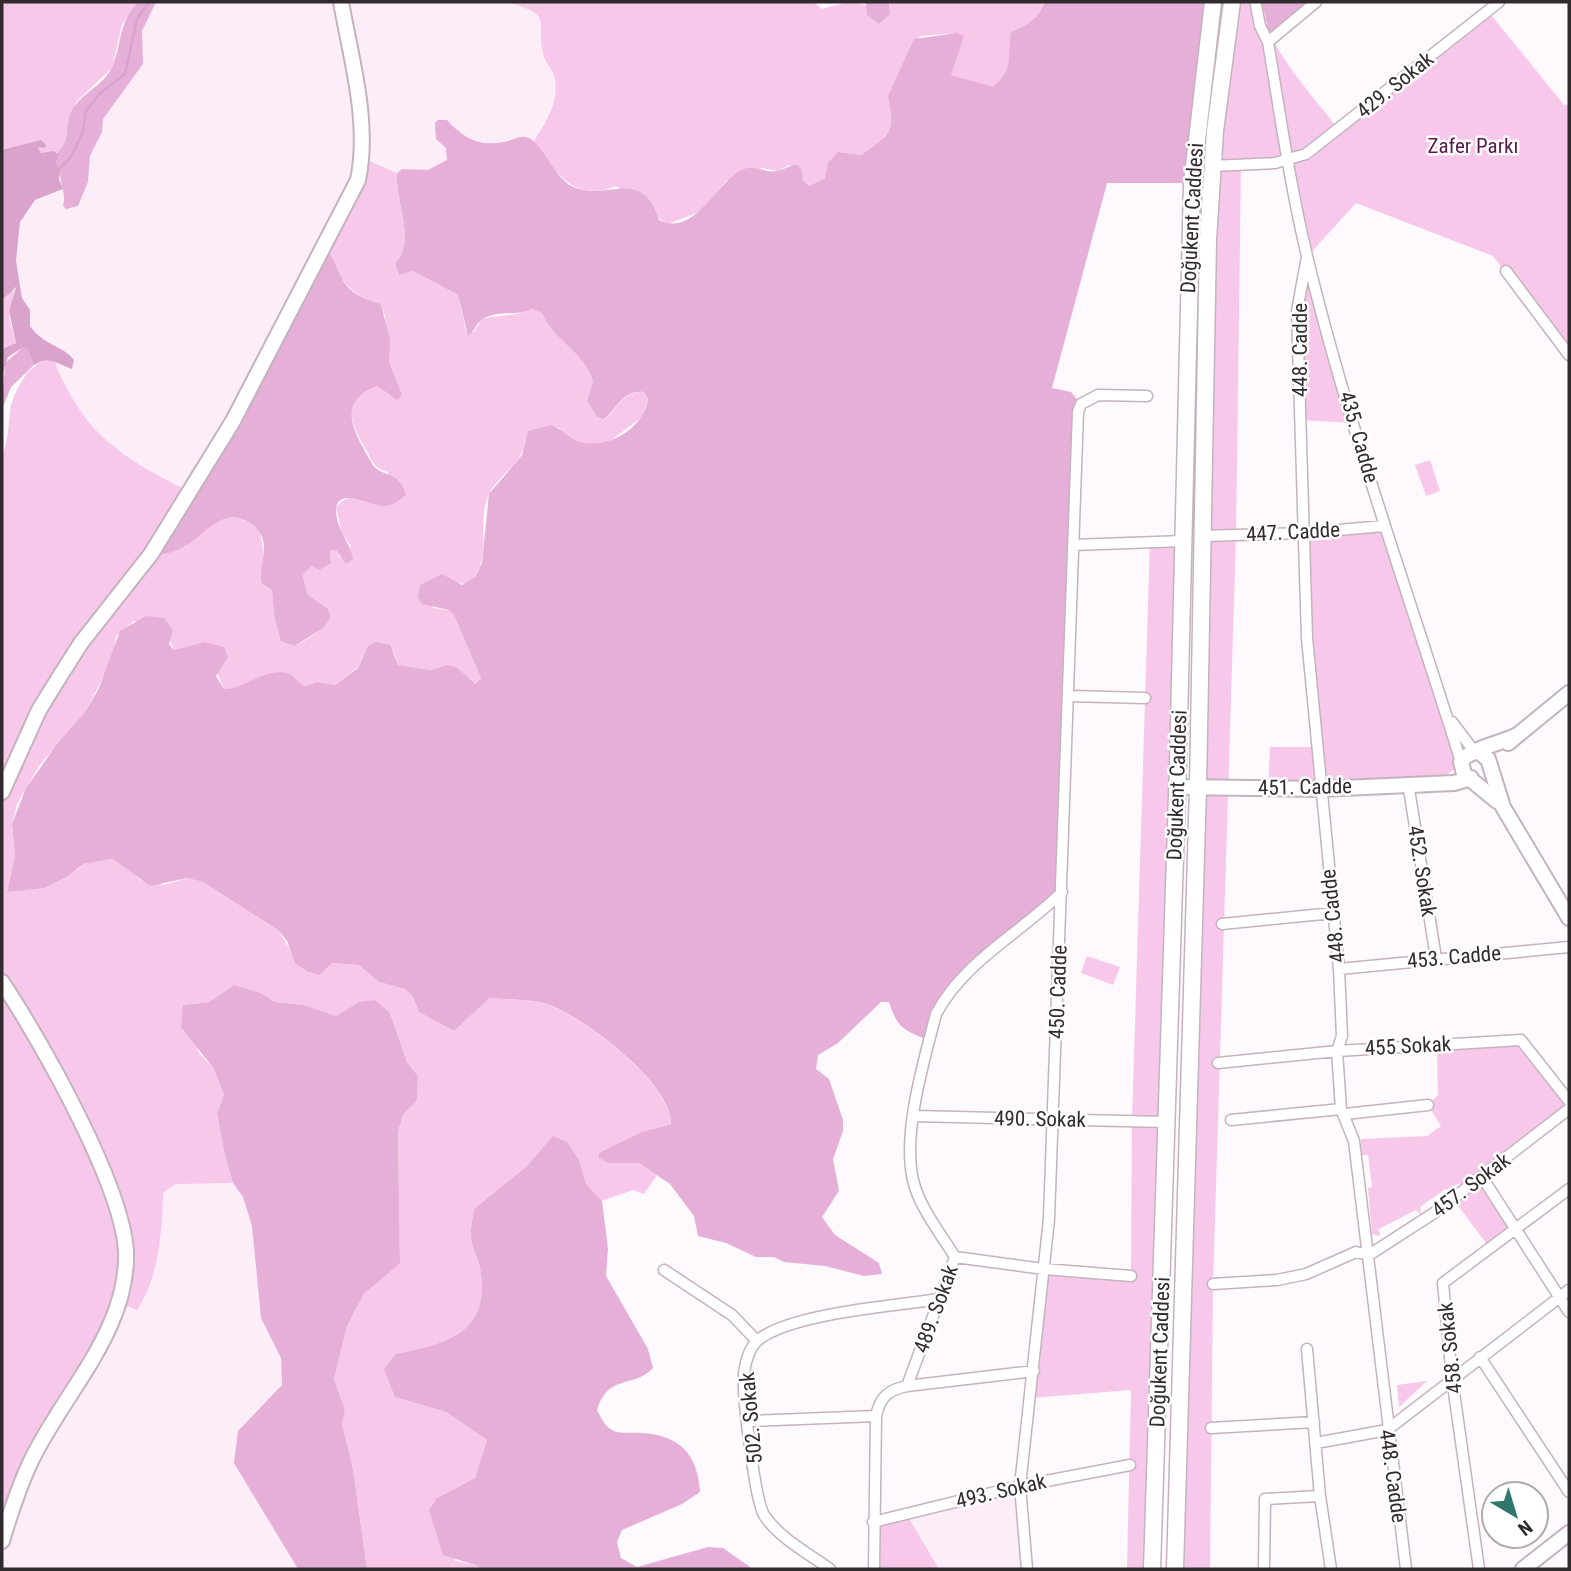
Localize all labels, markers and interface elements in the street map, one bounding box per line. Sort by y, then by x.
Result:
street label: 429. Sokak [1352,46,1439,123]
park label: Zafer Parkı [1428,134,1518,158]
street label: Doğukent Caddesi [1176,142,1208,294]
street label: 448. Cadde [1288,303,1312,397]
street label: 435. Cadde [1334,388,1384,486]
street label: 447. Cadde [1245,518,1341,546]
street label: Doğukent Caddesi [1162,709,1192,861]
street label: 451. Cadde [1258,774,1352,800]
street label: 452. Sokak [1403,824,1441,919]
street label: 448. Cadde [1316,868,1350,964]
street label: 453. Cadde [1406,941,1502,973]
street label: 450. Cadde [1044,944,1072,1039]
street label: 455 Sokak [1364,1032,1452,1060]
street label: 490. Sokak [994,1106,1087,1132]
street label: 457. Sokak [1427,1147,1515,1222]
street label: 489. Sokak [909,1261,963,1356]
street label: Doğukent Caddesi [1145,1276,1175,1428]
street label: 458. Sokak [1433,1301,1467,1395]
street label: 502. Sokak [735,1371,767,1465]
street label: 448. Cadde [1375,1428,1411,1524]
street label: 493. Sokak [954,1469,1049,1513]
north arrow [1480,1480,1550,1550]
text: N [1513,1515,1537,1541]

